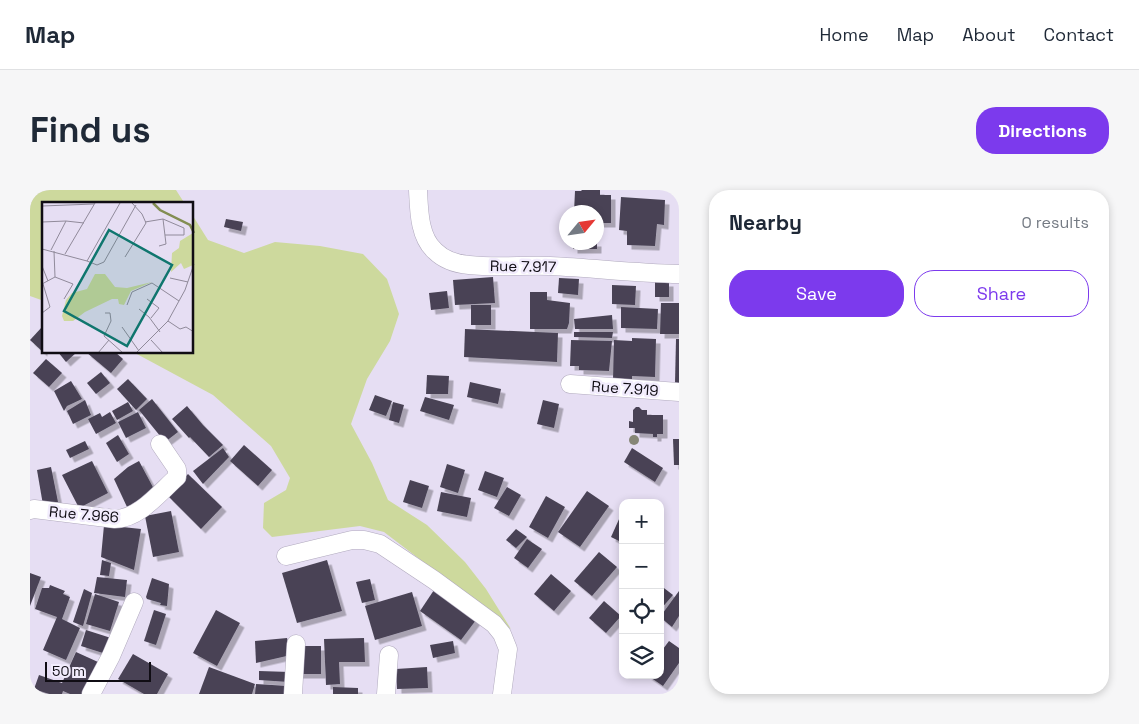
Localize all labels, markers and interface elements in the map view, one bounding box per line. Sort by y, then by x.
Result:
text: Map [25,19,75,50]
text: Home [820,23,869,46]
text: Map [897,23,934,46]
text: About [962,23,1016,46]
text: Contact [1044,23,1114,46]
button: Directions [976,107,1109,154]
text: Find us [30,108,151,152]
inset map [42,202,194,354]
north arrow [559,205,604,250]
text: Nearby [729,209,802,236]
text: 0 results [1021,212,1089,233]
street label: Rue 7.917 [490,256,556,276]
button: Save [729,270,904,317]
button: Share [914,270,1089,317]
street label: Rue 7.919 [591,376,659,400]
map controls [619,499,664,679]
button: + [619,499,664,544]
street label: Rue 7.966 [48,501,120,527]
button: − [619,544,664,589]
button: locate [619,589,664,634]
button: layers [619,634,664,679]
scale bar [45,659,151,682]
text: 50 m [52,662,85,680]

